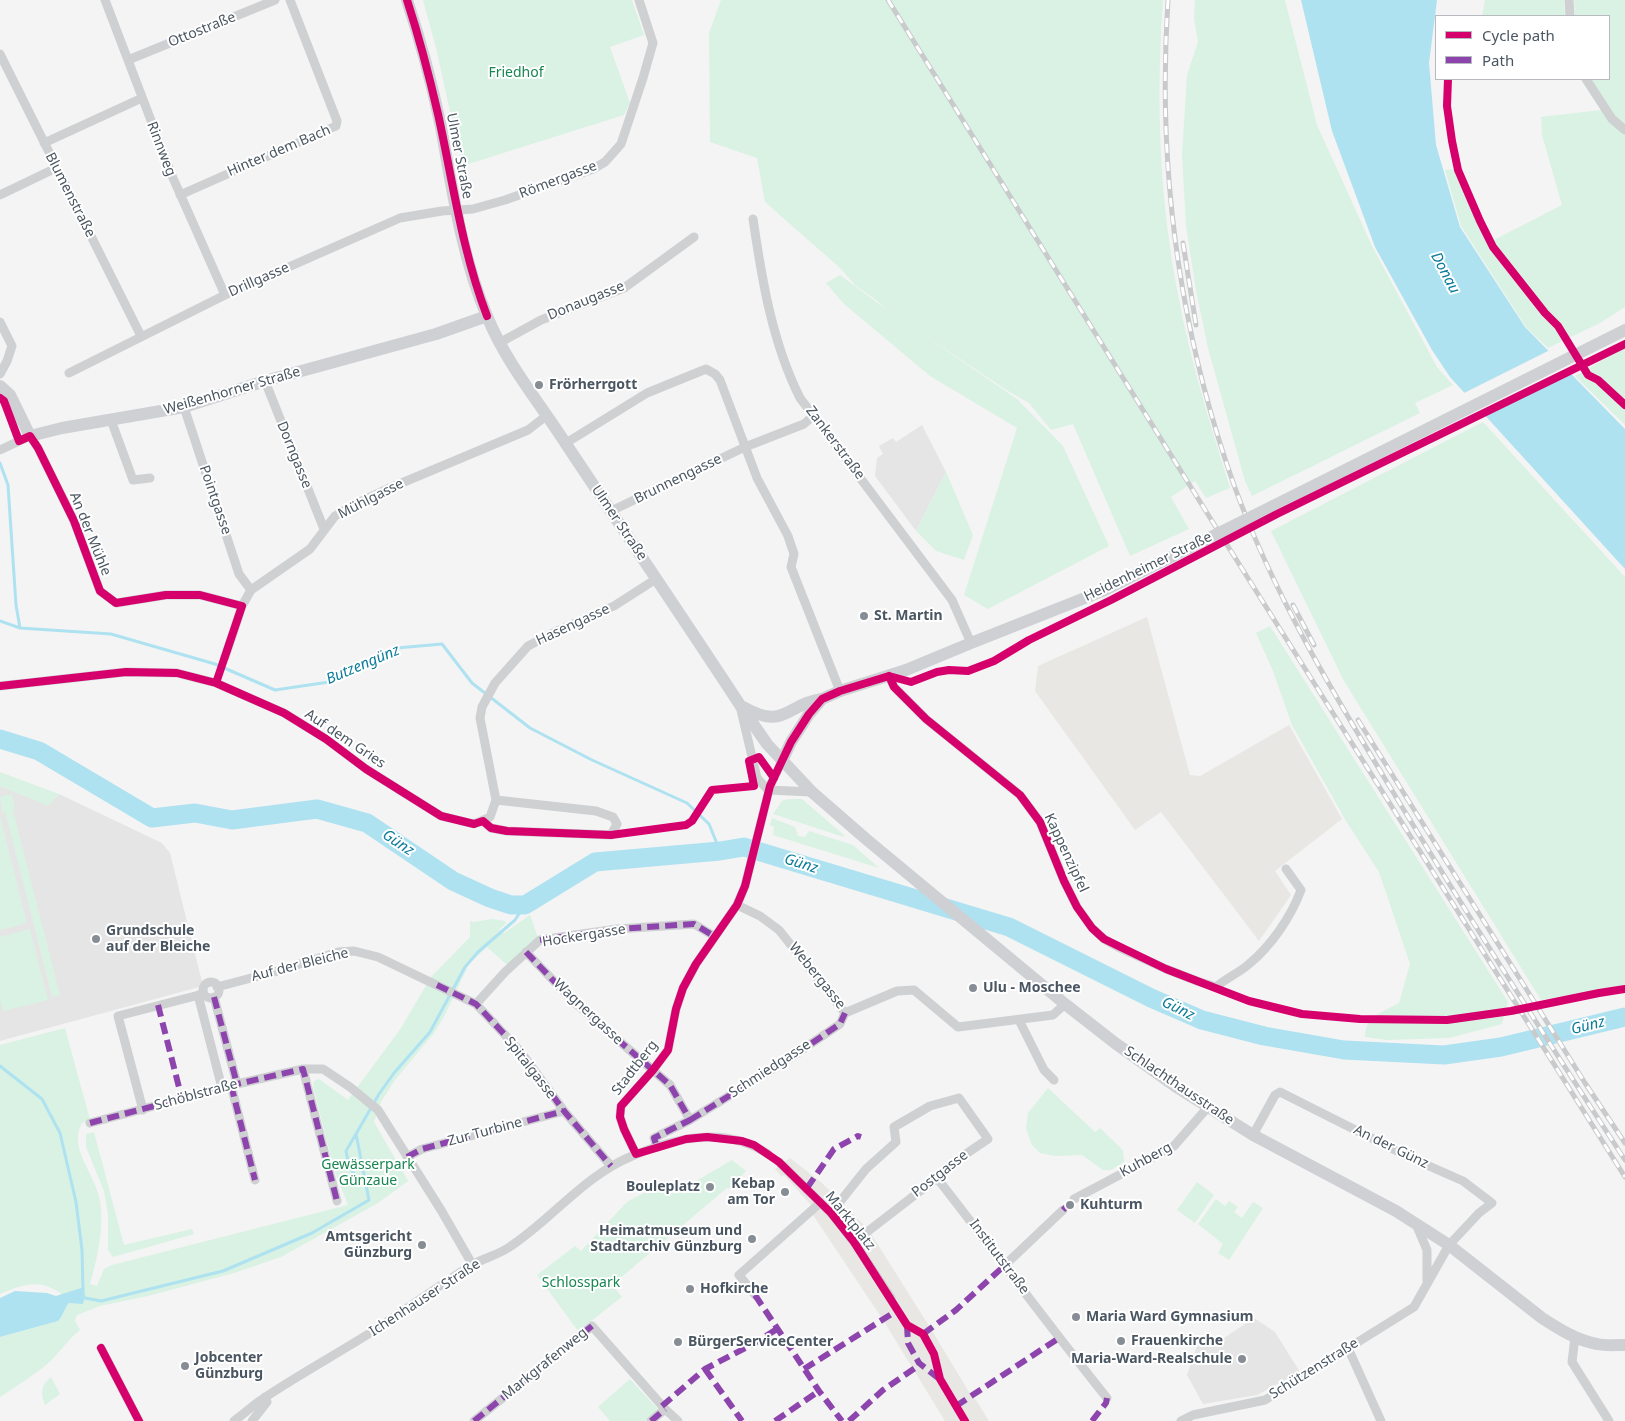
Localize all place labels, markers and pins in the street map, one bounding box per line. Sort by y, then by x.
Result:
place label: Frörherrgott [549,377,637,393]
marker: Frörherrgott [533,379,545,391]
place label: St. Martin [874,608,943,624]
marker: St. Martin [858,610,870,622]
place label: Grundschule auf der Bleiche [106,923,210,956]
marker: Grundschule auf der Bleiche [90,933,102,945]
place label: Ulu - Moschee [983,980,1081,996]
marker: Ulu - Moschee [967,982,979,994]
place label: Kebap am Tor [727,1176,775,1208]
place label: Bouleplatz [626,1179,700,1195]
marker: Bouleplatz [704,1181,716,1193]
marker: Kebap am Tor [779,1186,791,1198]
place label: Kuhturm [1080,1197,1143,1213]
marker: Kuhturm [1064,1199,1076,1211]
place label: Heimatmuseum und Stadtarchiv Günzburg [590,1223,742,1256]
place label: Amtsgericht Günzburg [326,1229,412,1262]
marker: Heimatmuseum und Stadtarchiv Günzburg [746,1233,758,1245]
marker: Amtsgericht Günzburg [416,1239,428,1251]
place label: Hofkirche [700,1281,768,1297]
marker: Hofkirche [684,1283,696,1295]
place label: Maria Ward Gymnasium [1086,1309,1253,1325]
marker: Maria Ward Gymnasium [1070,1311,1082,1323]
place label: Frauenkirche [1131,1333,1223,1349]
place label: BürgerServiceCenter [688,1334,833,1350]
marker: Frauenkirche [1115,1335,1127,1347]
marker: BürgerServiceCenter [672,1336,684,1348]
place label: Jobcenter Günzburg [195,1350,263,1382]
place label: Maria-Ward-Realschule [1071,1351,1232,1367]
marker: Maria-Ward-Realschule [1236,1353,1248,1365]
marker: Jobcenter Günzburg [179,1360,191,1372]

